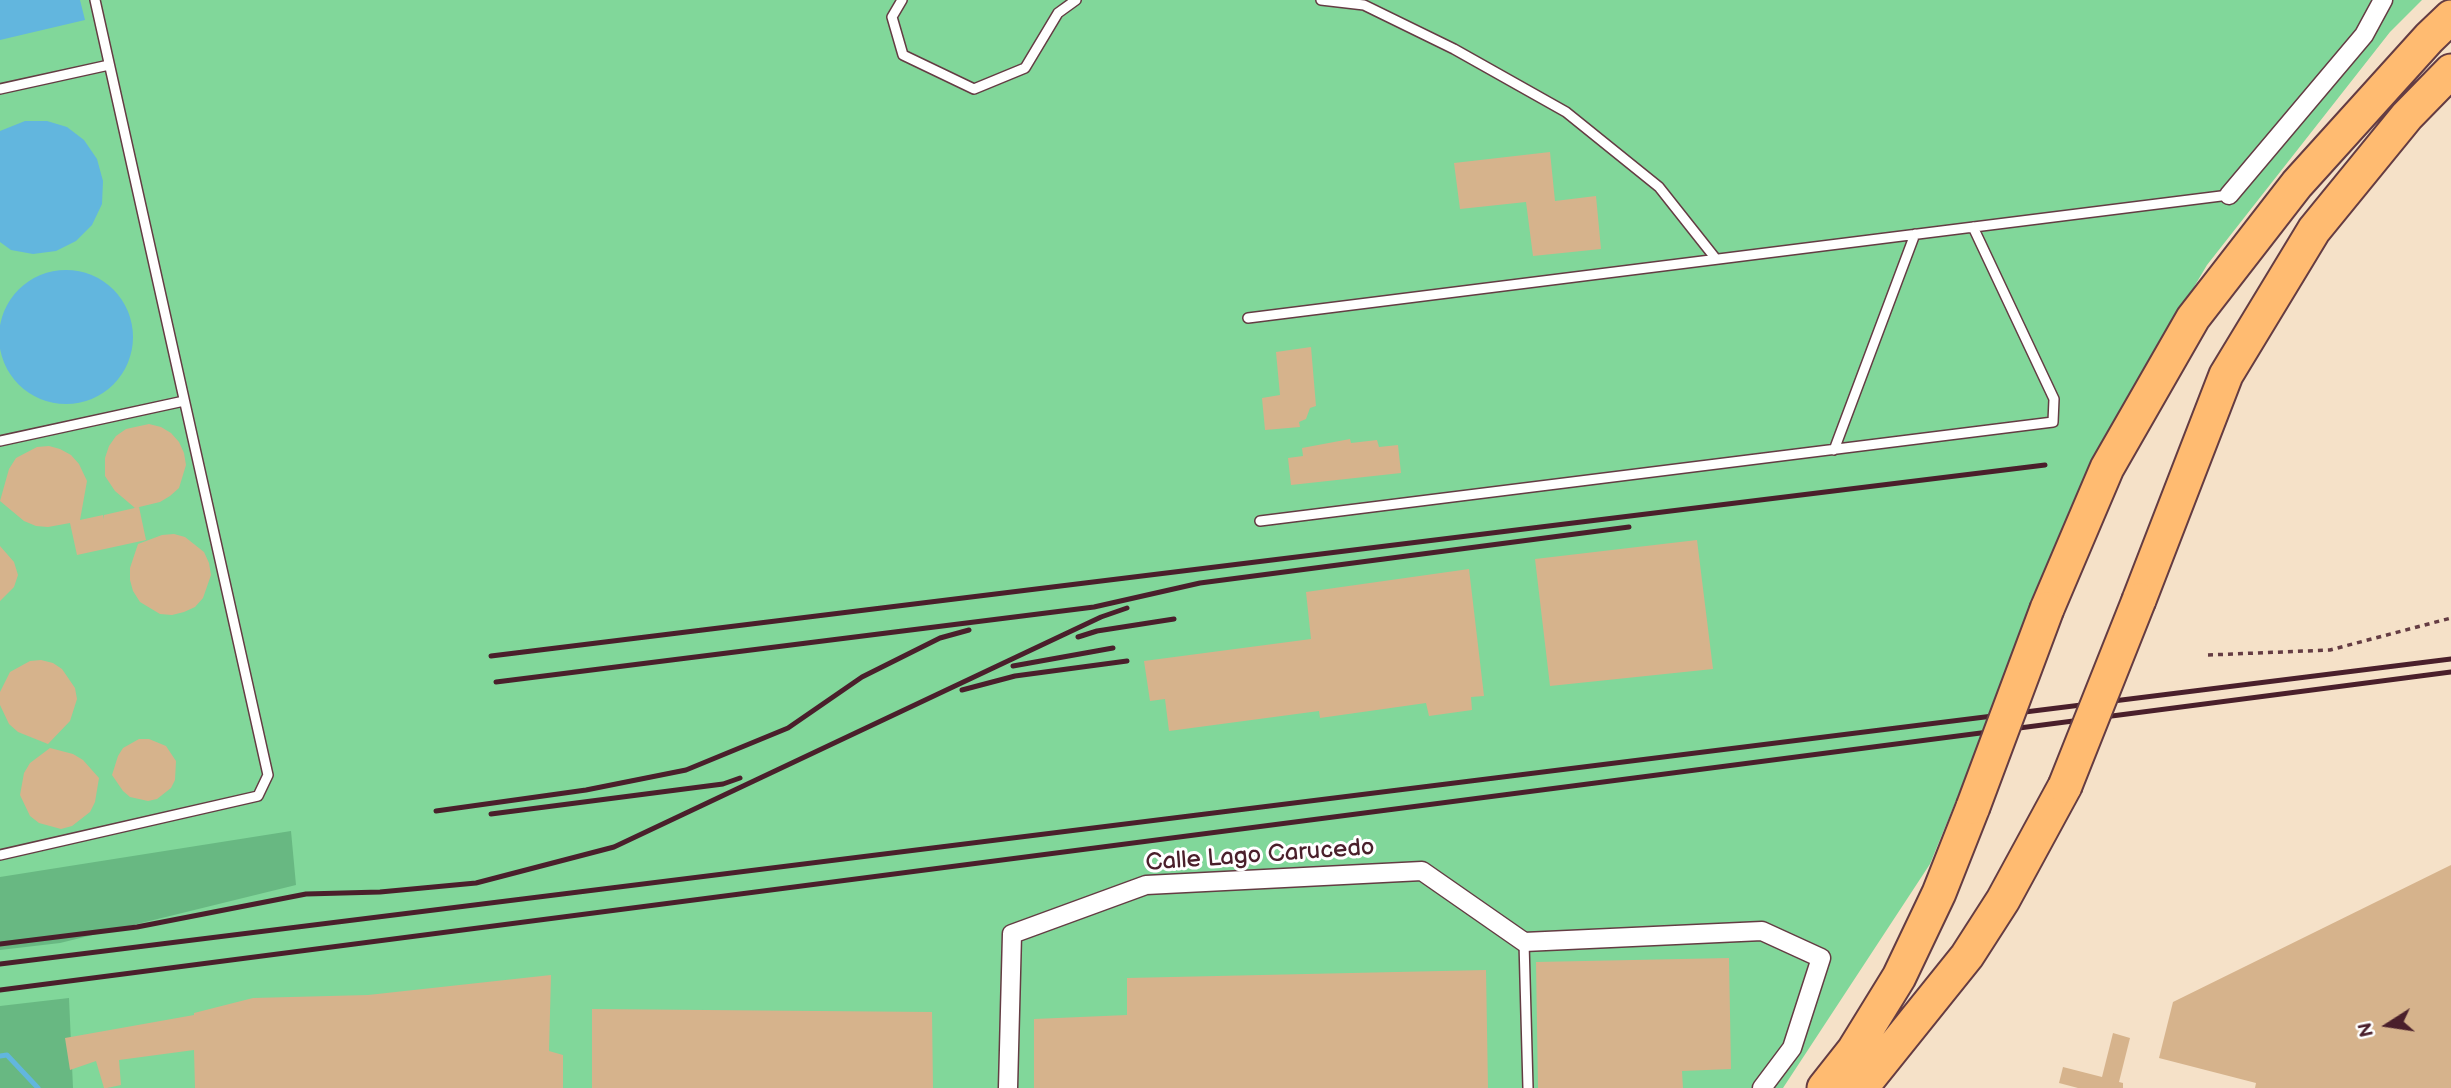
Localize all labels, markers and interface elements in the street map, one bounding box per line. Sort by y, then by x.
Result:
street label: Calle Lago Carucedo [1144,834,1376,878]
north arrow [2353,990,2423,1060]
text: N [2354,1020,2380,1039]

